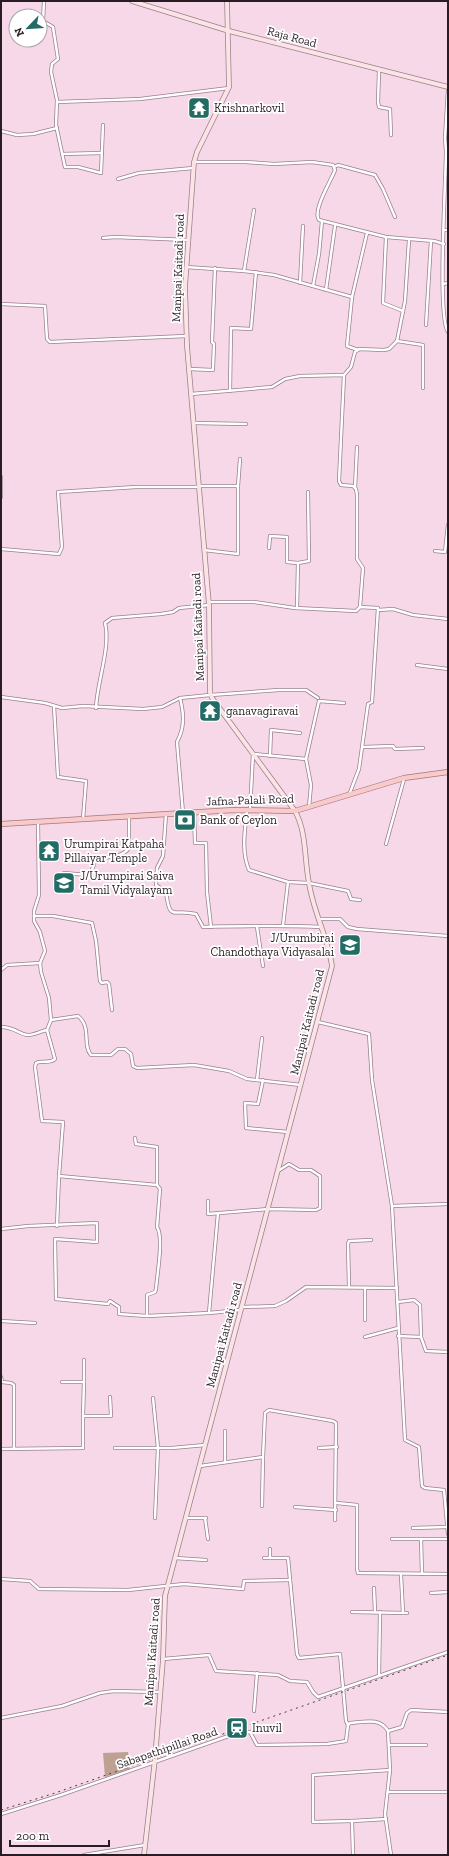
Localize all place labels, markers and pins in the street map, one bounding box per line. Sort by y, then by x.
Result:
temple icon: Krishnarkovil [186,95,212,121]
place label: Krishnarkovil [214,101,284,115]
temple icon: ganavagiravai [197,698,223,724]
place label: ganavagiravai [226,704,299,718]
bank icon: Bank of Ceylon [172,807,198,833]
place label: Bank of Ceylon [200,813,277,827]
place label: Urumpirai Katpaha Pillaiyar Temple [64,837,164,865]
temple icon: Urumpirai Katpaha Pillaiyar Temple [36,838,62,864]
place label: J/Urumpirai Saiva Tamil Vidyalayam [80,869,174,897]
school or university icon: J/Urumpirai Saiva Tamil Vidyalayam [51,870,77,896]
place label: J/Urumbirai Chandothaya Vidyasalai [210,931,335,959]
school or university icon: J/Urumbirai Chandothaya Vidyasalai [337,932,363,958]
station icon: Inuvil [224,1715,250,1741]
place label: Inuvil [252,1721,282,1735]

